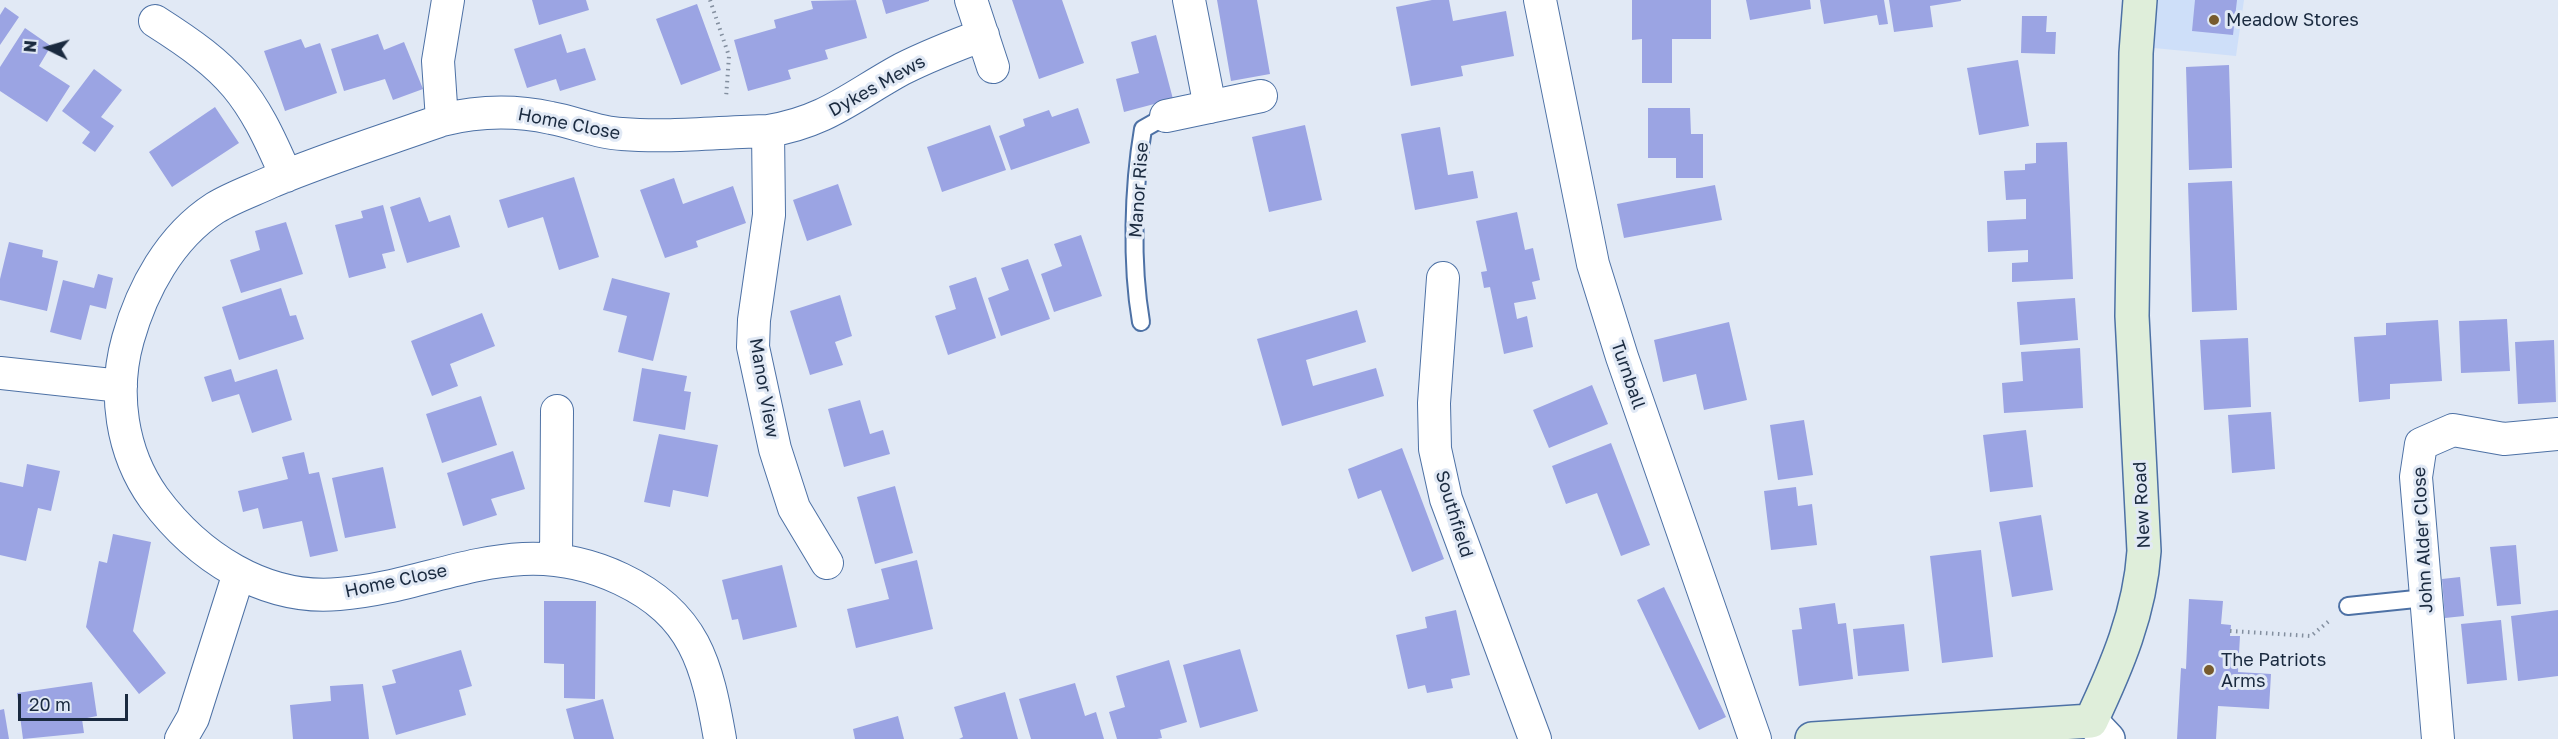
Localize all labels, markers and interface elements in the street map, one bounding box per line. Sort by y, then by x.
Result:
place label: Meadow Stores [2226,9,2359,31]
marker: Meadow Stores [2207,13,2221,27]
north arrow [18,18,78,78]
text: N [20,40,41,53]
street label: Dykes Mews [825,51,929,121]
street label: Home Close [516,103,622,145]
street label: Manor Rise [1125,141,1153,239]
street label: Manor View [745,337,783,439]
street label: Turnball [1606,338,1650,412]
street label: New Road [2129,461,2155,549]
street label: John Alder Close [2408,466,2438,614]
street label: Southfield [1431,468,1477,560]
street label: Home Close [343,560,449,602]
place label: The Patriots Arms [2221,649,2326,692]
marker: The Patriots Arms [2202,663,2216,677]
scale bar [21,682,130,720]
text: 20 m [29,693,71,715]

